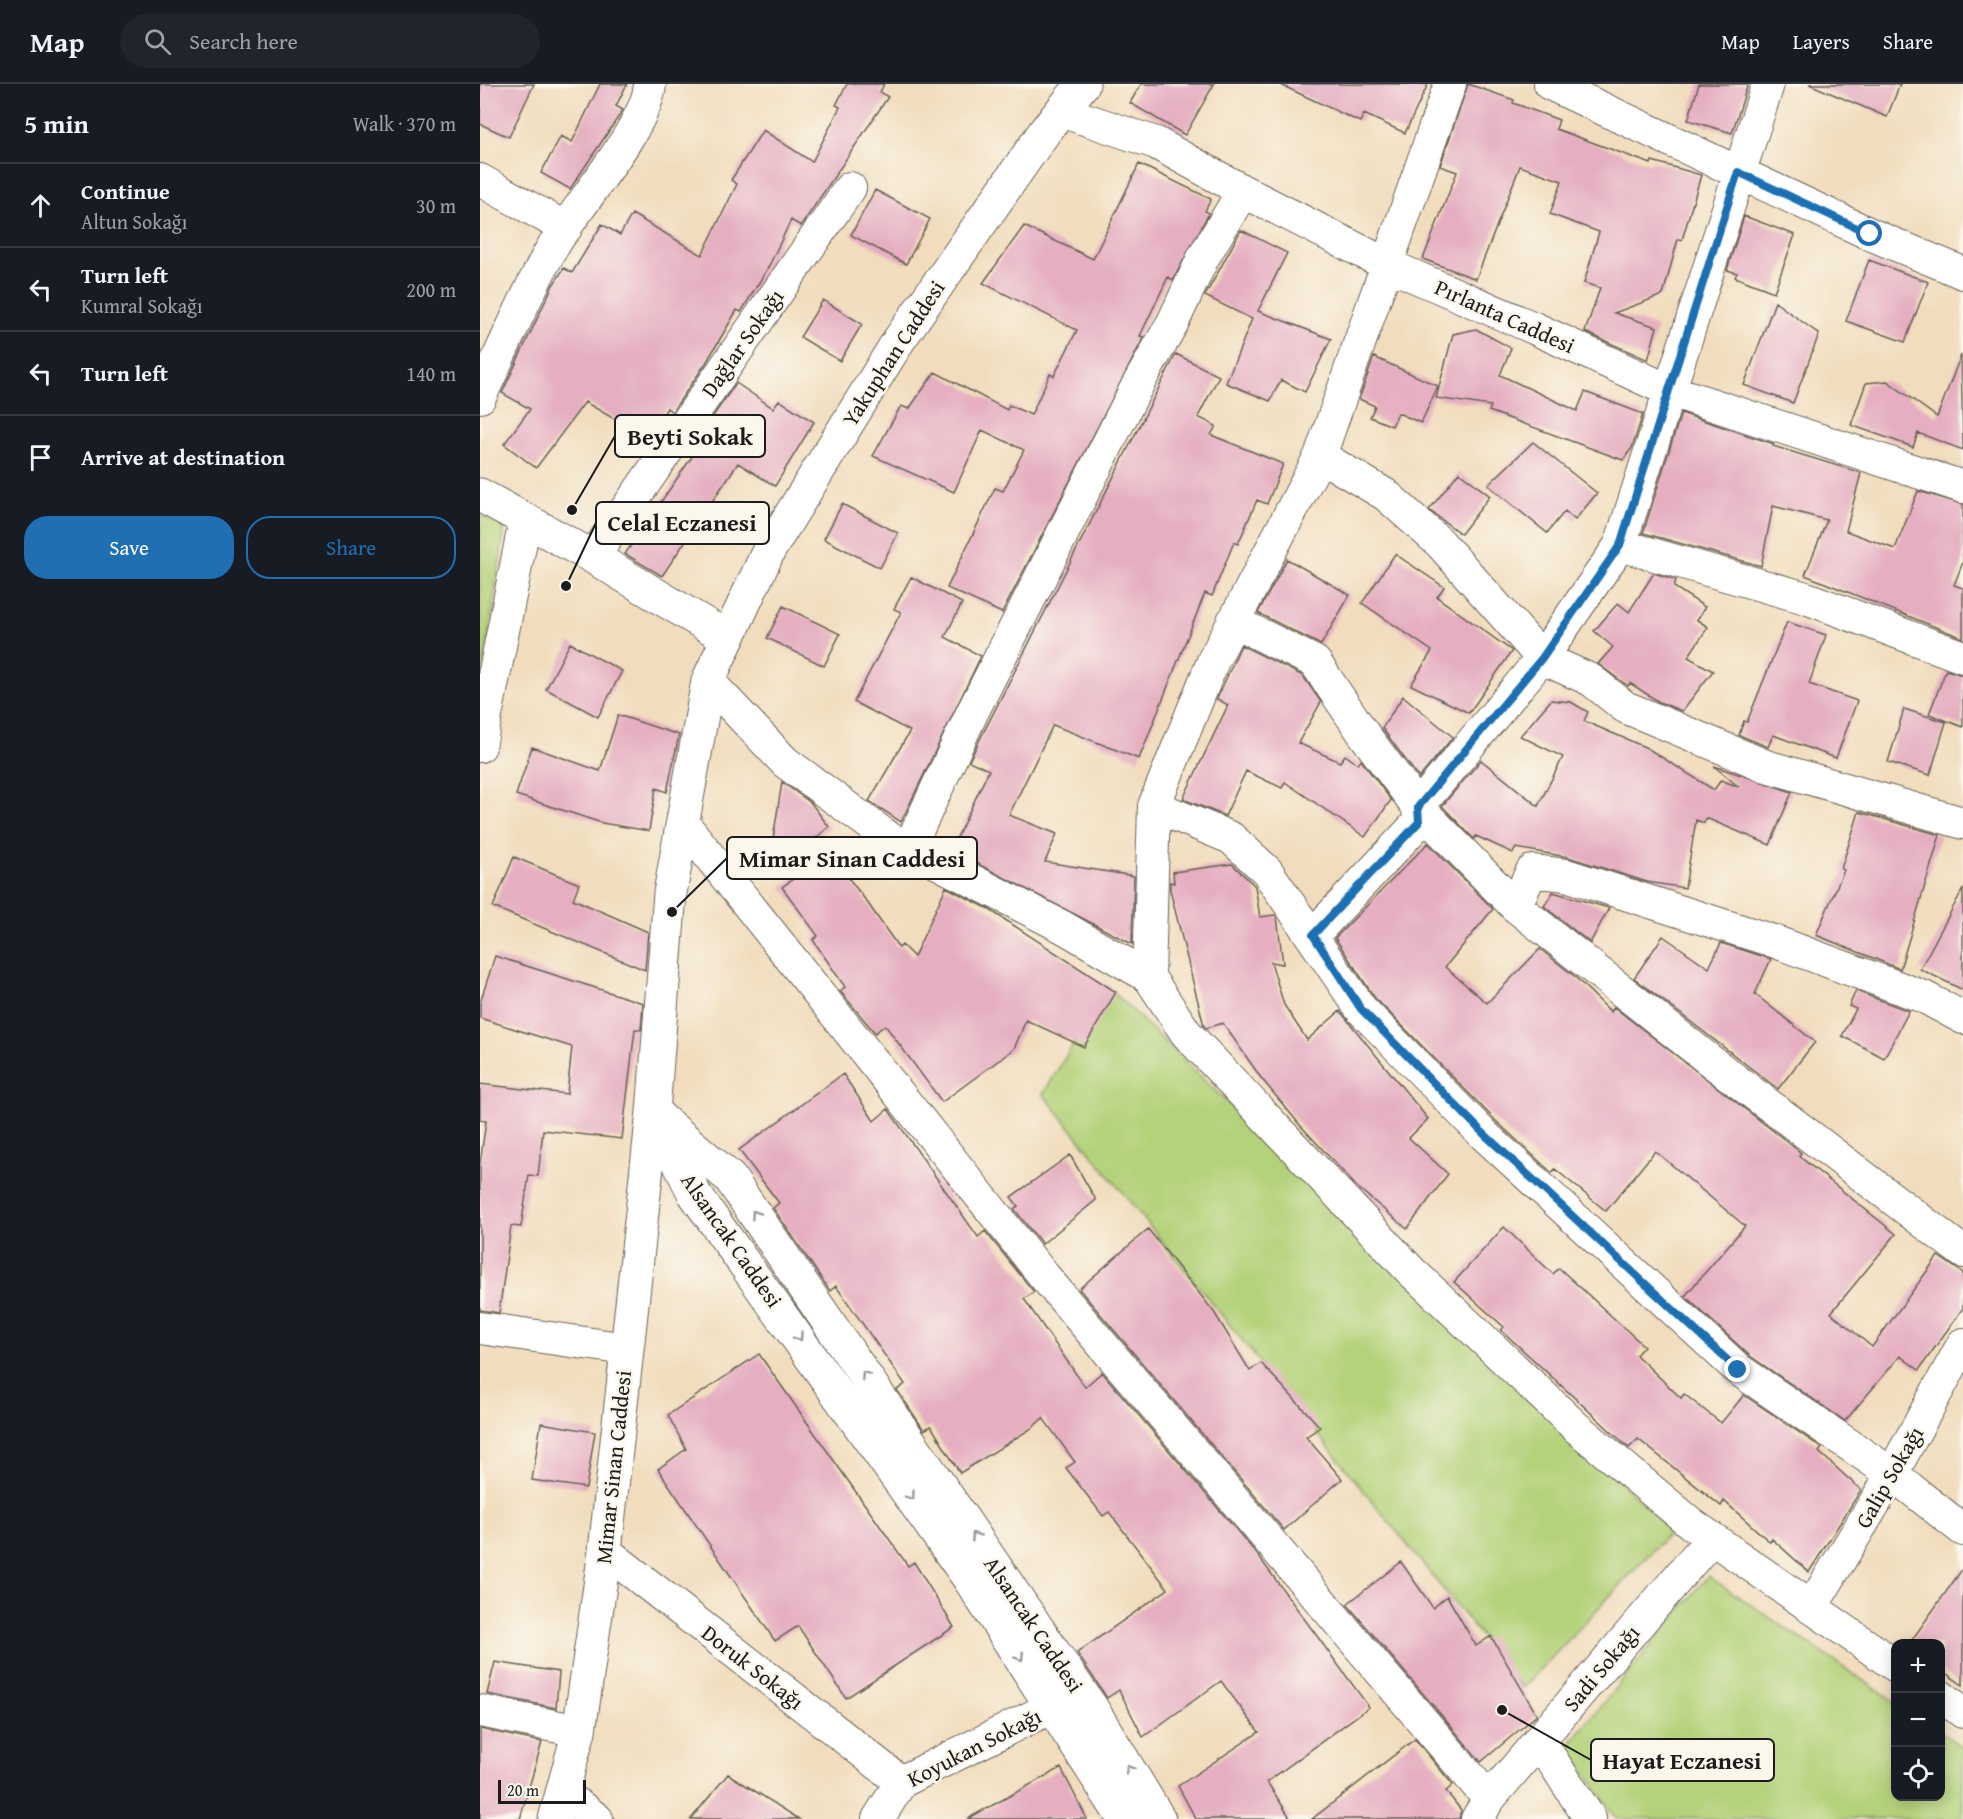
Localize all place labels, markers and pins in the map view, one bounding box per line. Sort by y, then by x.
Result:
callout: Beyti Sokak [615,415,765,457]
callout: Celal Eczanesi [596,502,769,544]
callout: Mimar Sinan Caddesi [727,837,977,879]
callout: Hayat Eczanesi [1591,1739,1774,1781]

